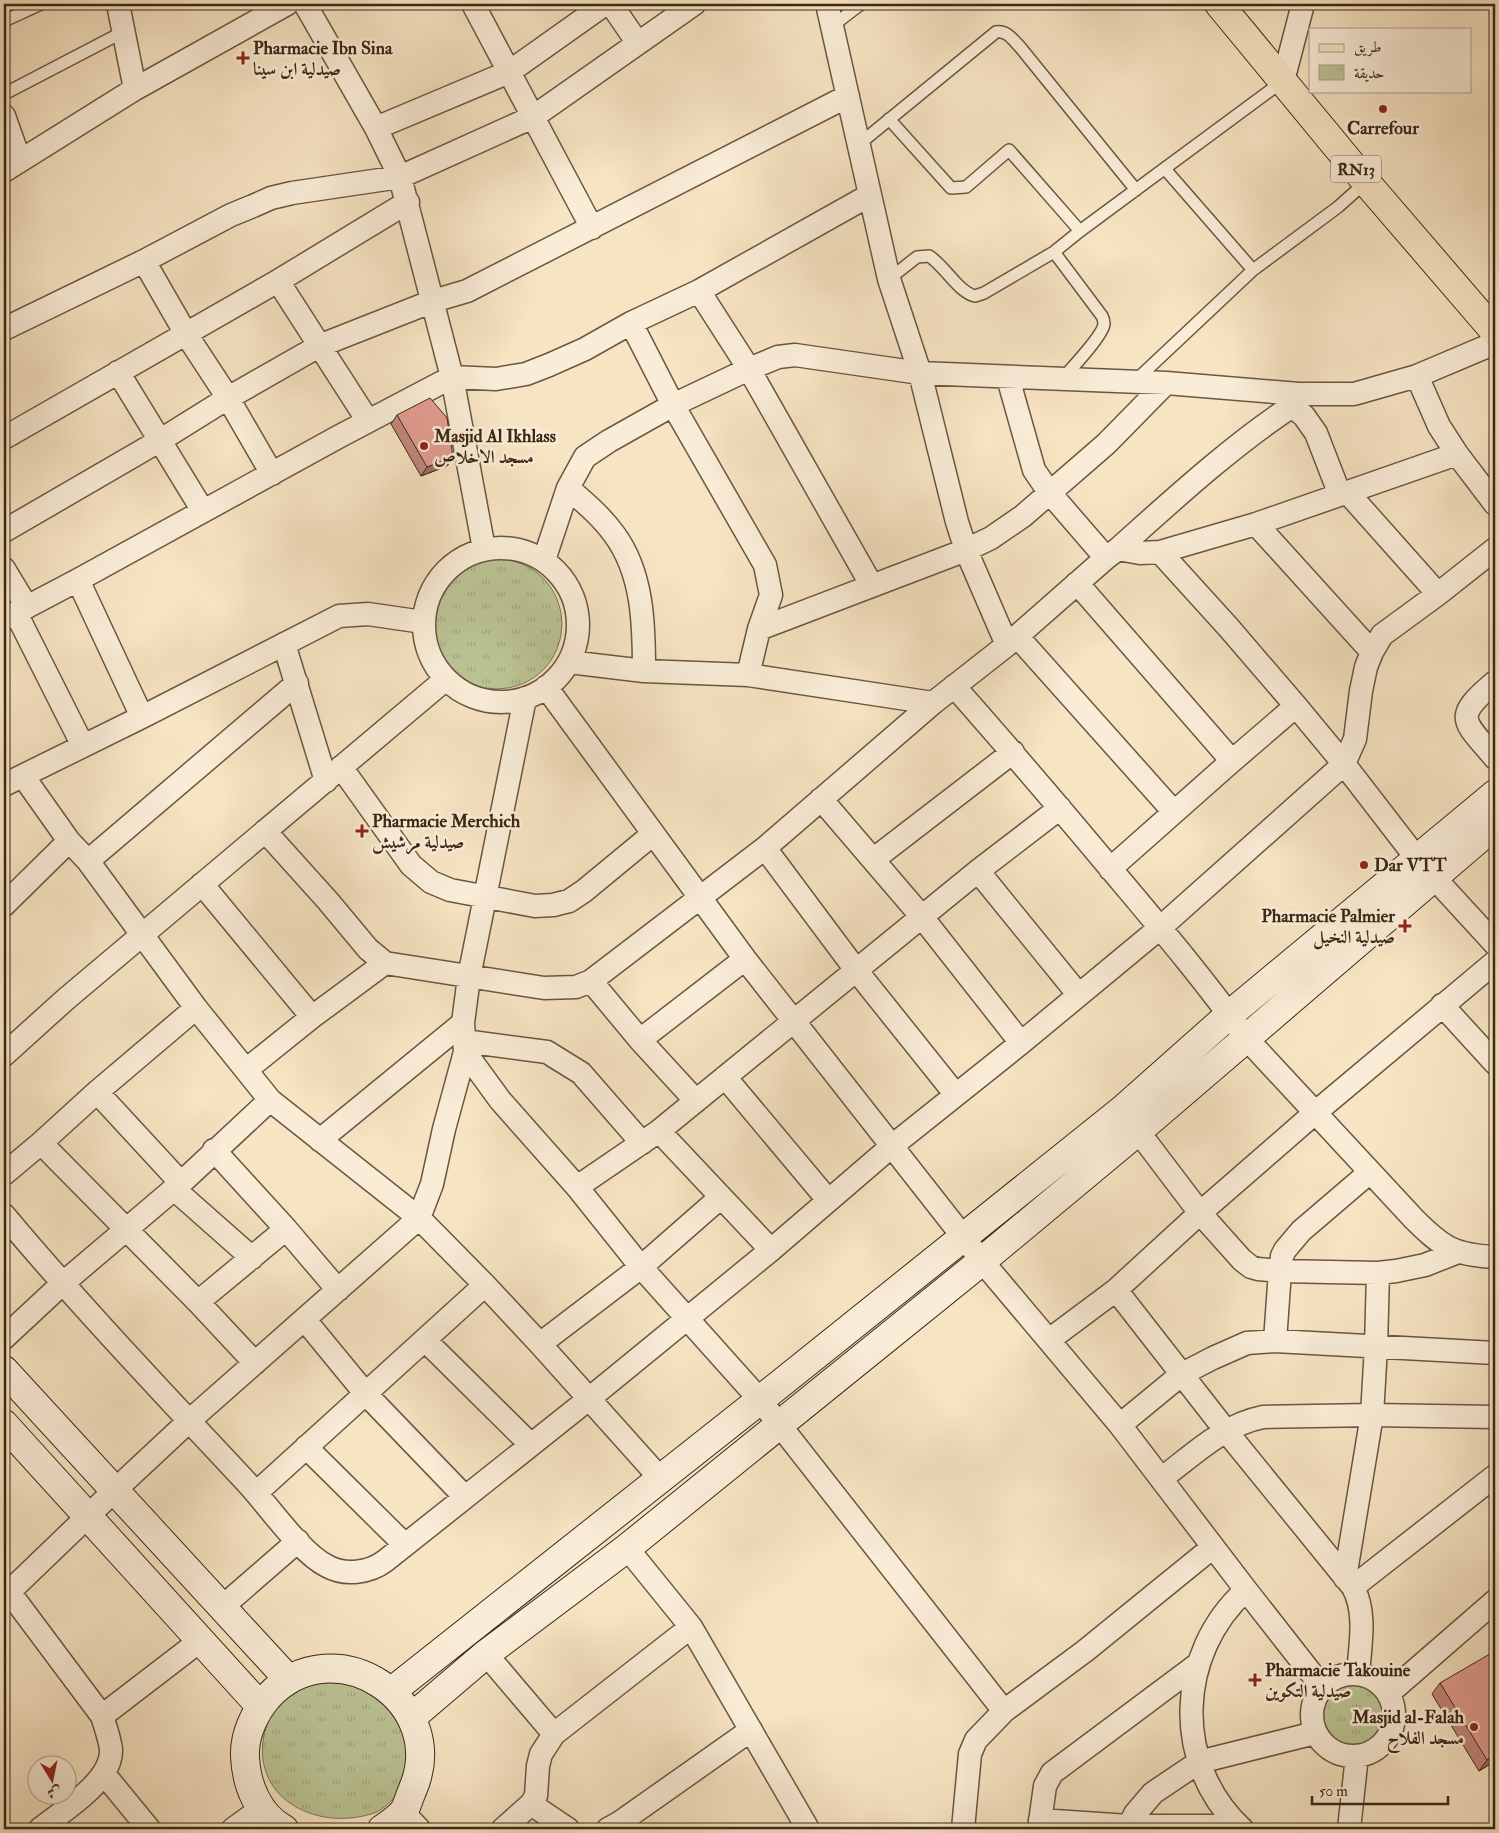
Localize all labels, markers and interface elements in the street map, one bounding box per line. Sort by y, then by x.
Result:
legend [1309,28,1472,92]
place label: Pharmacie Ibn Sina صيدلية ابن سينا [253,37,393,81]
text: طريق [1354,38,1381,57]
marker: Pharmacie Ibn Sina صيدلية ابن سينا [237,52,249,64]
text: حديقة [1354,64,1384,83]
marker: Carrefour [1377,103,1389,115]
place label: Carrefour [1347,117,1419,140]
road number: RN13 [1331,156,1381,182]
place label: Masjid Al Ikhlass مسجد الاخلاص [433,425,556,469]
marker: Masjid Al Ikhlass مسجد الاخلاص [418,440,430,452]
place label: Pharmacie Merchich صيدلية مرشيش [372,810,521,855]
marker: Pharmacie Merchich صيدلية مرشيش [356,825,368,837]
place label: Dar VTT [1374,854,1447,877]
marker: Dar VTT [1358,859,1370,871]
place label: Pharmacie Palmier صيدلية النخيل [1261,905,1395,950]
marker: Pharmacie Palmier صيدلية النخيل [1399,920,1411,932]
place label: Pharmacie Takouine صيدلية التكوين [1265,1659,1411,1703]
marker: Pharmacie Takouine صيدلية التكوين [1249,1674,1261,1686]
place label: Masjid al-Falah مسجد الفلاح [1351,1706,1465,1754]
marker: Masjid al-Falah مسجد الفلاح [1468,1721,1480,1733]
north arrow [28,1756,78,1806]
scale bar [1312,1773,1448,1805]
text: 50 m [1319,1782,1348,1801]
text: ش [46,1783,62,1802]

